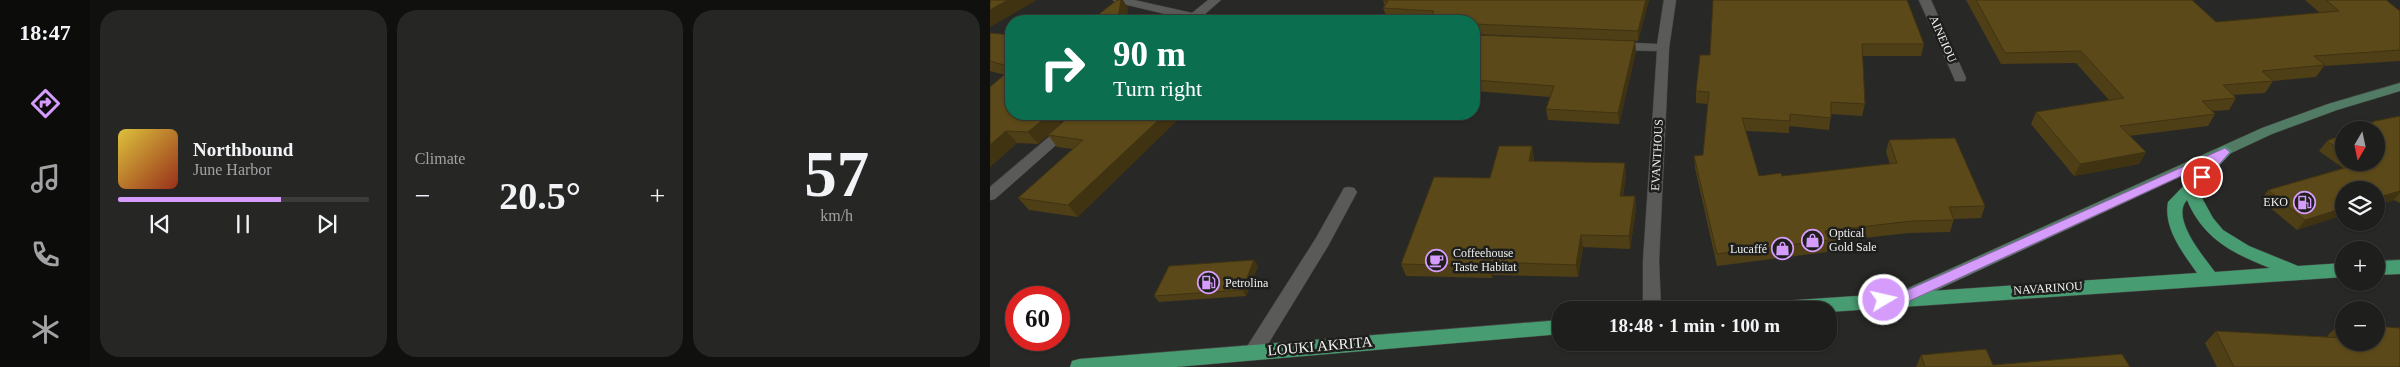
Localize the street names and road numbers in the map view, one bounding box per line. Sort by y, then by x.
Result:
street label: AINEIOU [1926,13,1960,65]
street label: EVANTHOUS [1648,119,1666,191]
street label: NAVARINOU [2013,279,2084,297]
street label: LOUKI AKRITA [1267,333,1373,359]

